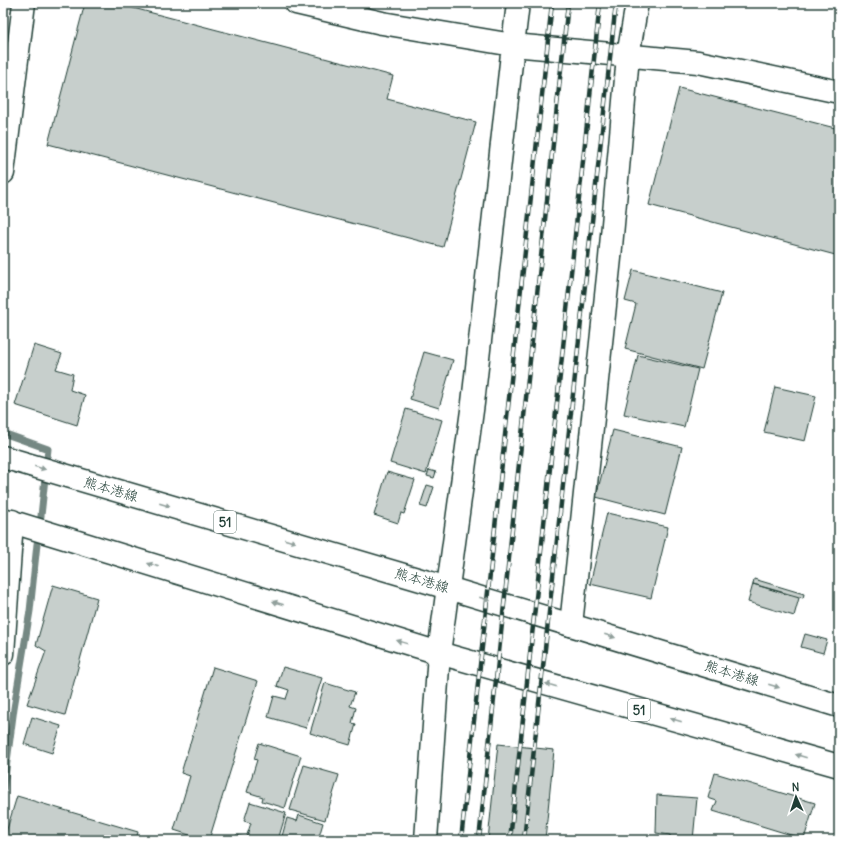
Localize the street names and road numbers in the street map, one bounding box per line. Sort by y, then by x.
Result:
street label: 熊本港線 [82,473,140,505]
road number: 51 [214,511,236,533]
street label: 熊本港線 [393,564,451,596]
street label: 熊本港線 [703,656,761,690]
road number: 51 [628,699,650,721]

